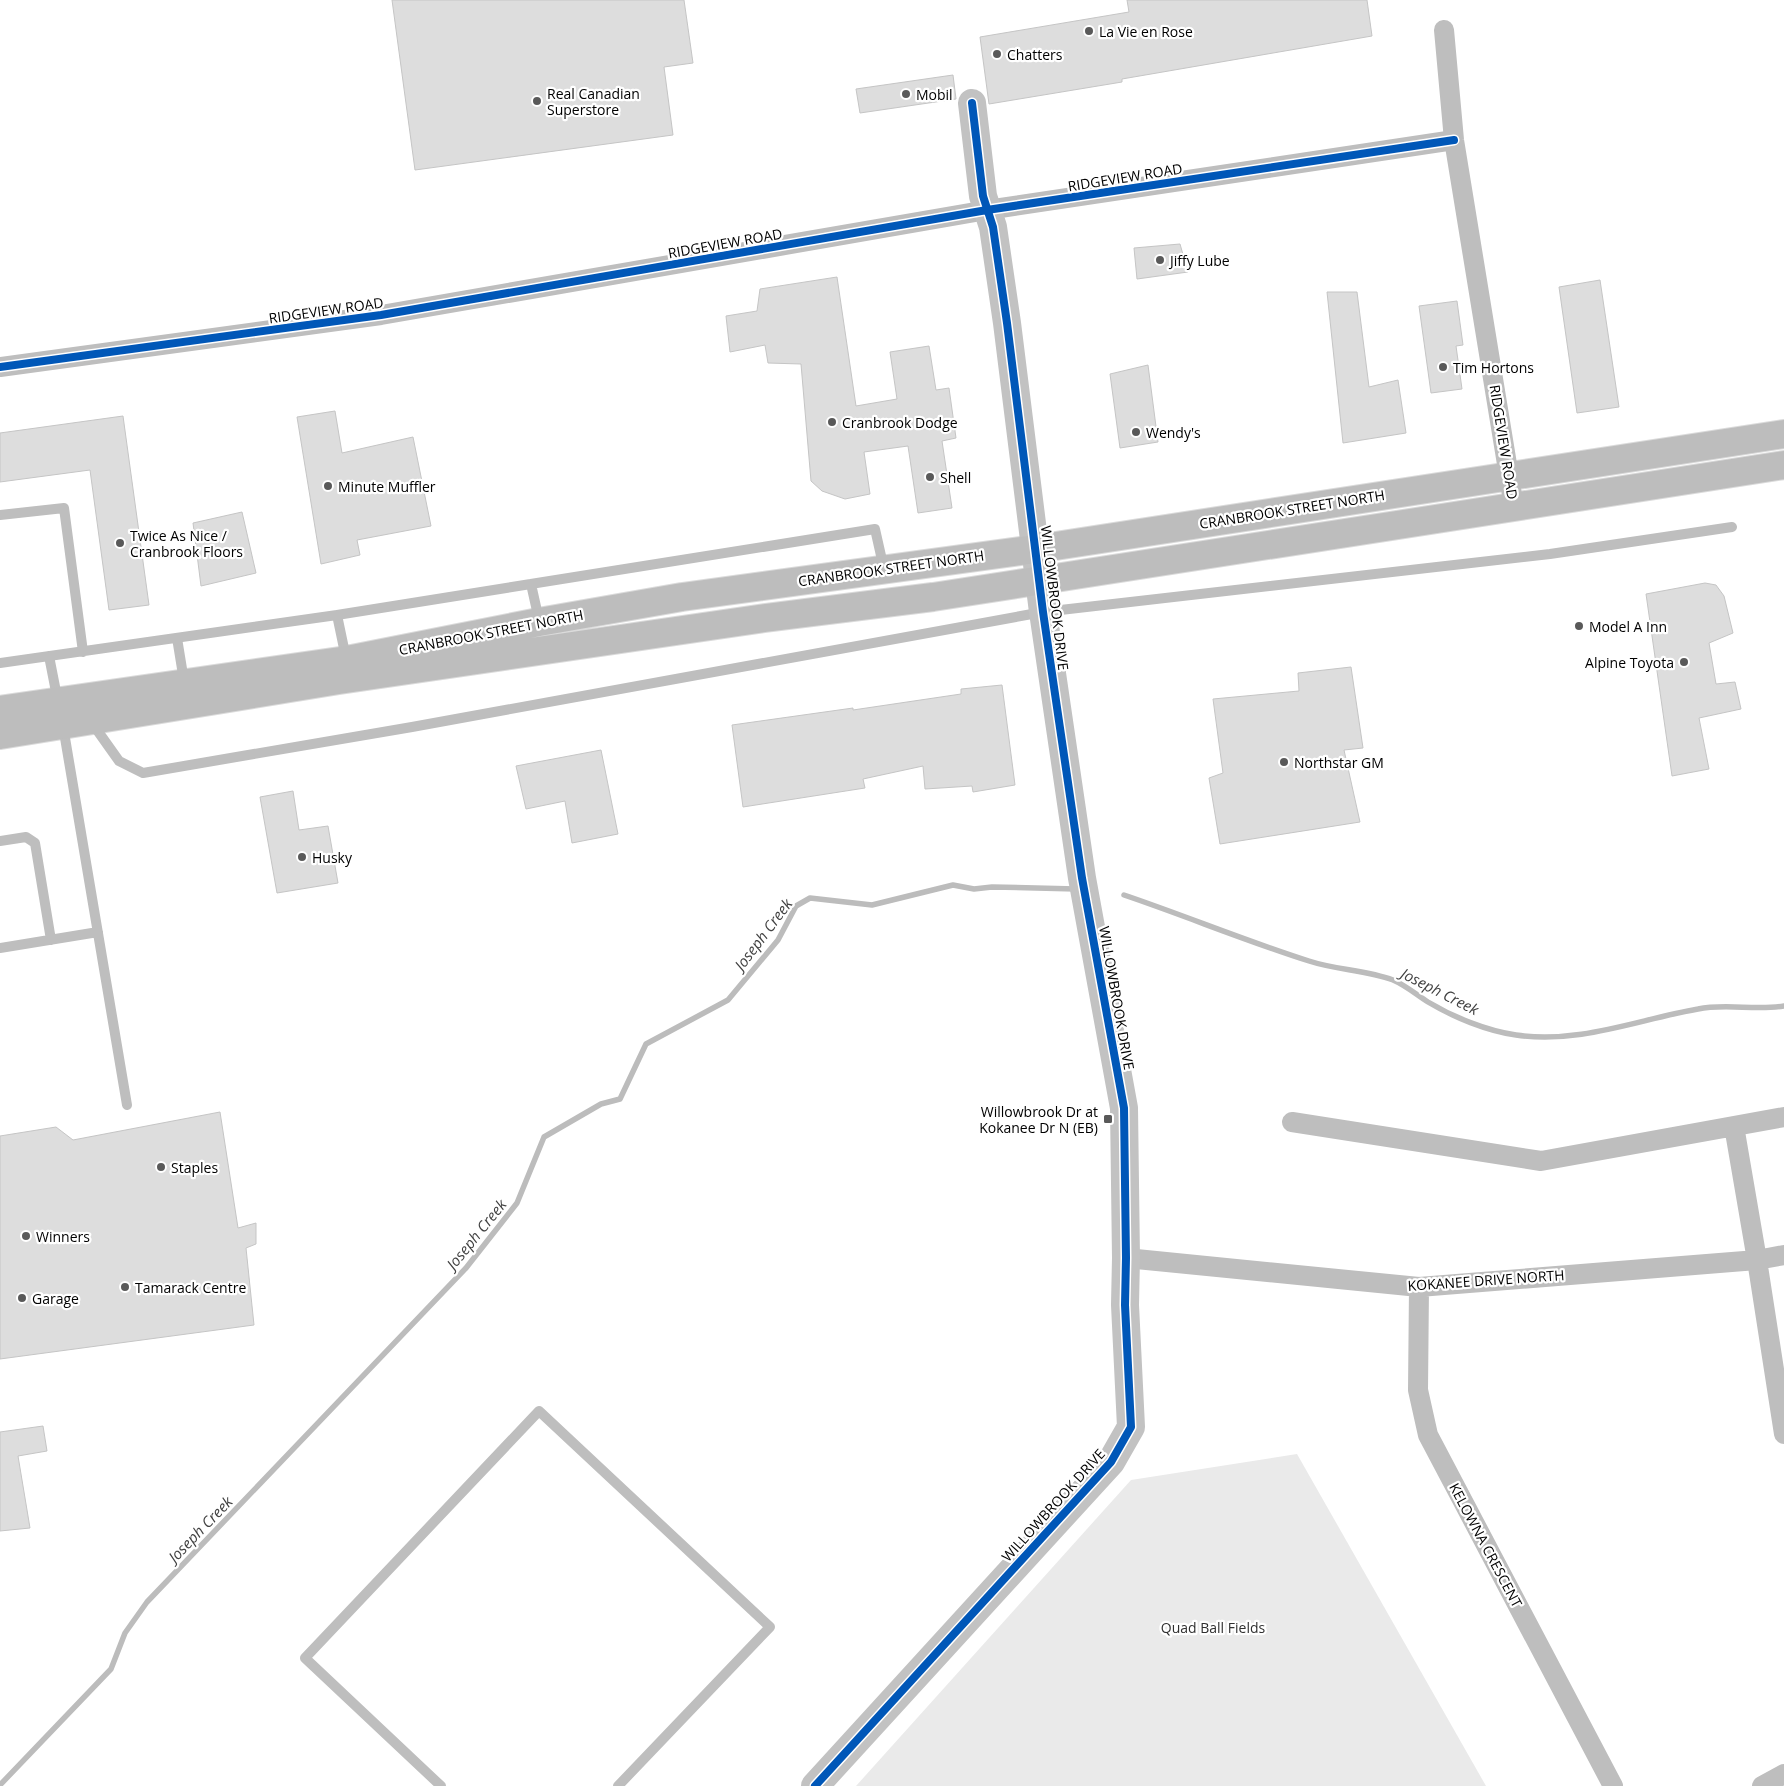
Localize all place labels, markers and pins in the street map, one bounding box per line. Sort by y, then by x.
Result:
place label: La Vie en Rose [1099,22,1193,41]
marker: La Vie en Rose [1083,25,1095,37]
place label: Chatters [1007,45,1063,64]
marker: Chatters [991,48,1003,60]
place label: Real Canadian Superstore [547,84,640,119]
place label: Mobil [916,85,953,104]
marker: Mobil [900,88,912,100]
marker: Real Canadian Superstore [531,95,543,107]
place label: Jiffy Lube [1168,251,1230,270]
marker: Jiffy Lube [1154,254,1166,266]
place label: Tim Hortons [1453,358,1534,377]
marker: Tim Hortons [1437,361,1449,373]
place label: Cranbrook Dodge [842,413,958,432]
marker: Cranbrook Dodge [826,416,838,428]
place label: Wendy's [1146,423,1201,442]
marker: Wendy's [1130,426,1142,438]
place label: Shell [940,468,971,487]
marker: Shell [924,471,936,483]
place label: Minute Muffler [338,477,436,496]
marker: Minute Muffler [322,480,334,492]
place label: Twice As Nice / Cranbrook Floors [130,526,243,561]
marker: Twice As Nice / Cranbrook Floors [114,537,126,549]
place label: Model A Inn [1589,617,1667,636]
marker: Model A Inn [1573,620,1585,632]
place label: Alpine Toyota [1585,653,1674,672]
marker: Alpine Toyota [1678,656,1690,668]
place label: Northstar GM [1294,753,1384,772]
marker: Northstar GM [1278,756,1290,768]
place label: Husky [312,848,353,867]
marker: Husky [296,851,308,863]
place label: Willowbrook Dr at Kokanee Dr N (EB) [979,1102,1098,1137]
marker: Willowbrook Dr at Kokanee Dr N (EB) [1102,1113,1114,1125]
place label: Staples [171,1158,218,1177]
marker: Staples [155,1161,167,1173]
place label: Winners [36,1227,90,1246]
marker: Winners [20,1230,32,1242]
place label: Tamarack Centre [135,1278,246,1297]
marker: Tamarack Centre [119,1281,131,1293]
place label: Garage [32,1289,79,1308]
marker: Garage [16,1292,28,1304]

